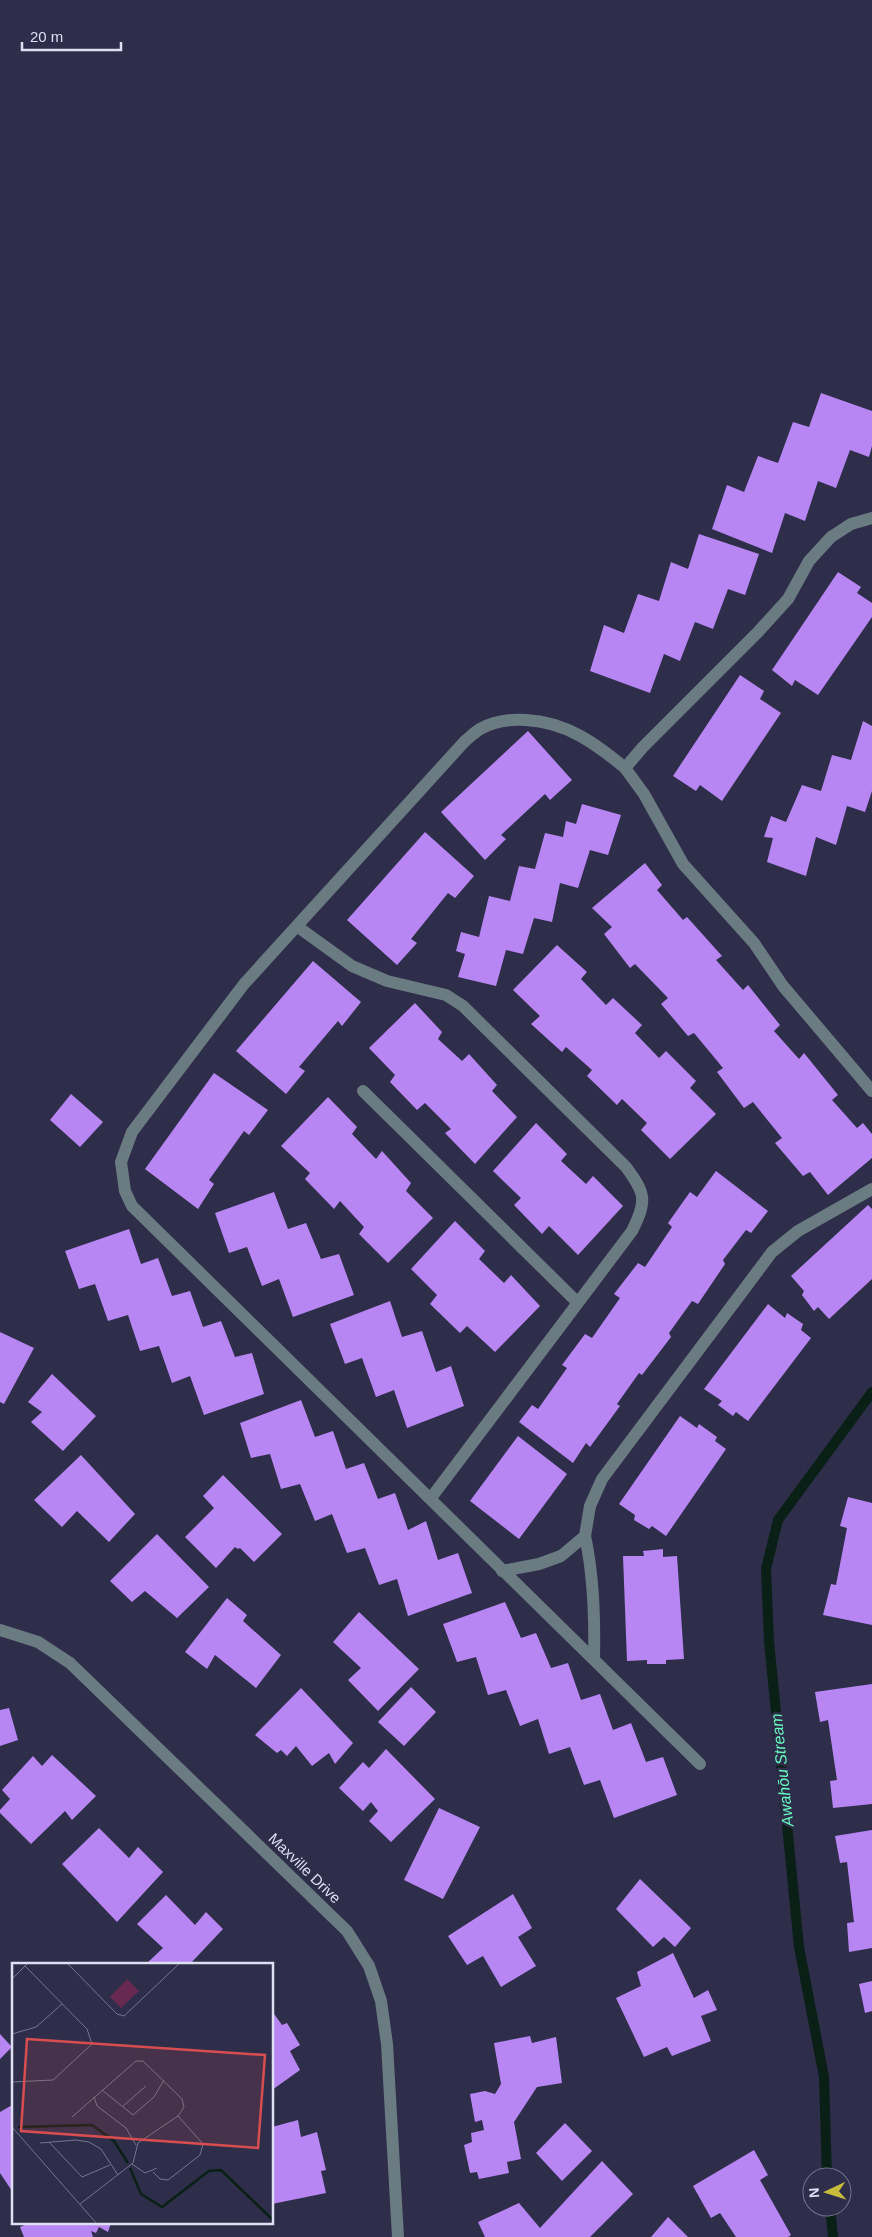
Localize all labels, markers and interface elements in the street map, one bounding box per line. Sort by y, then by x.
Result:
scale bar [22,20,121,52]
text: 20 m [30,28,63,45]
water label: Awahōu Stream [768,1713,796,1828]
street label: Maxville Drive [266,1829,344,1907]
inset map [12,1963,274,2224]
north arrow [802,2167,852,2217]
text: N [806,2187,822,2199]

